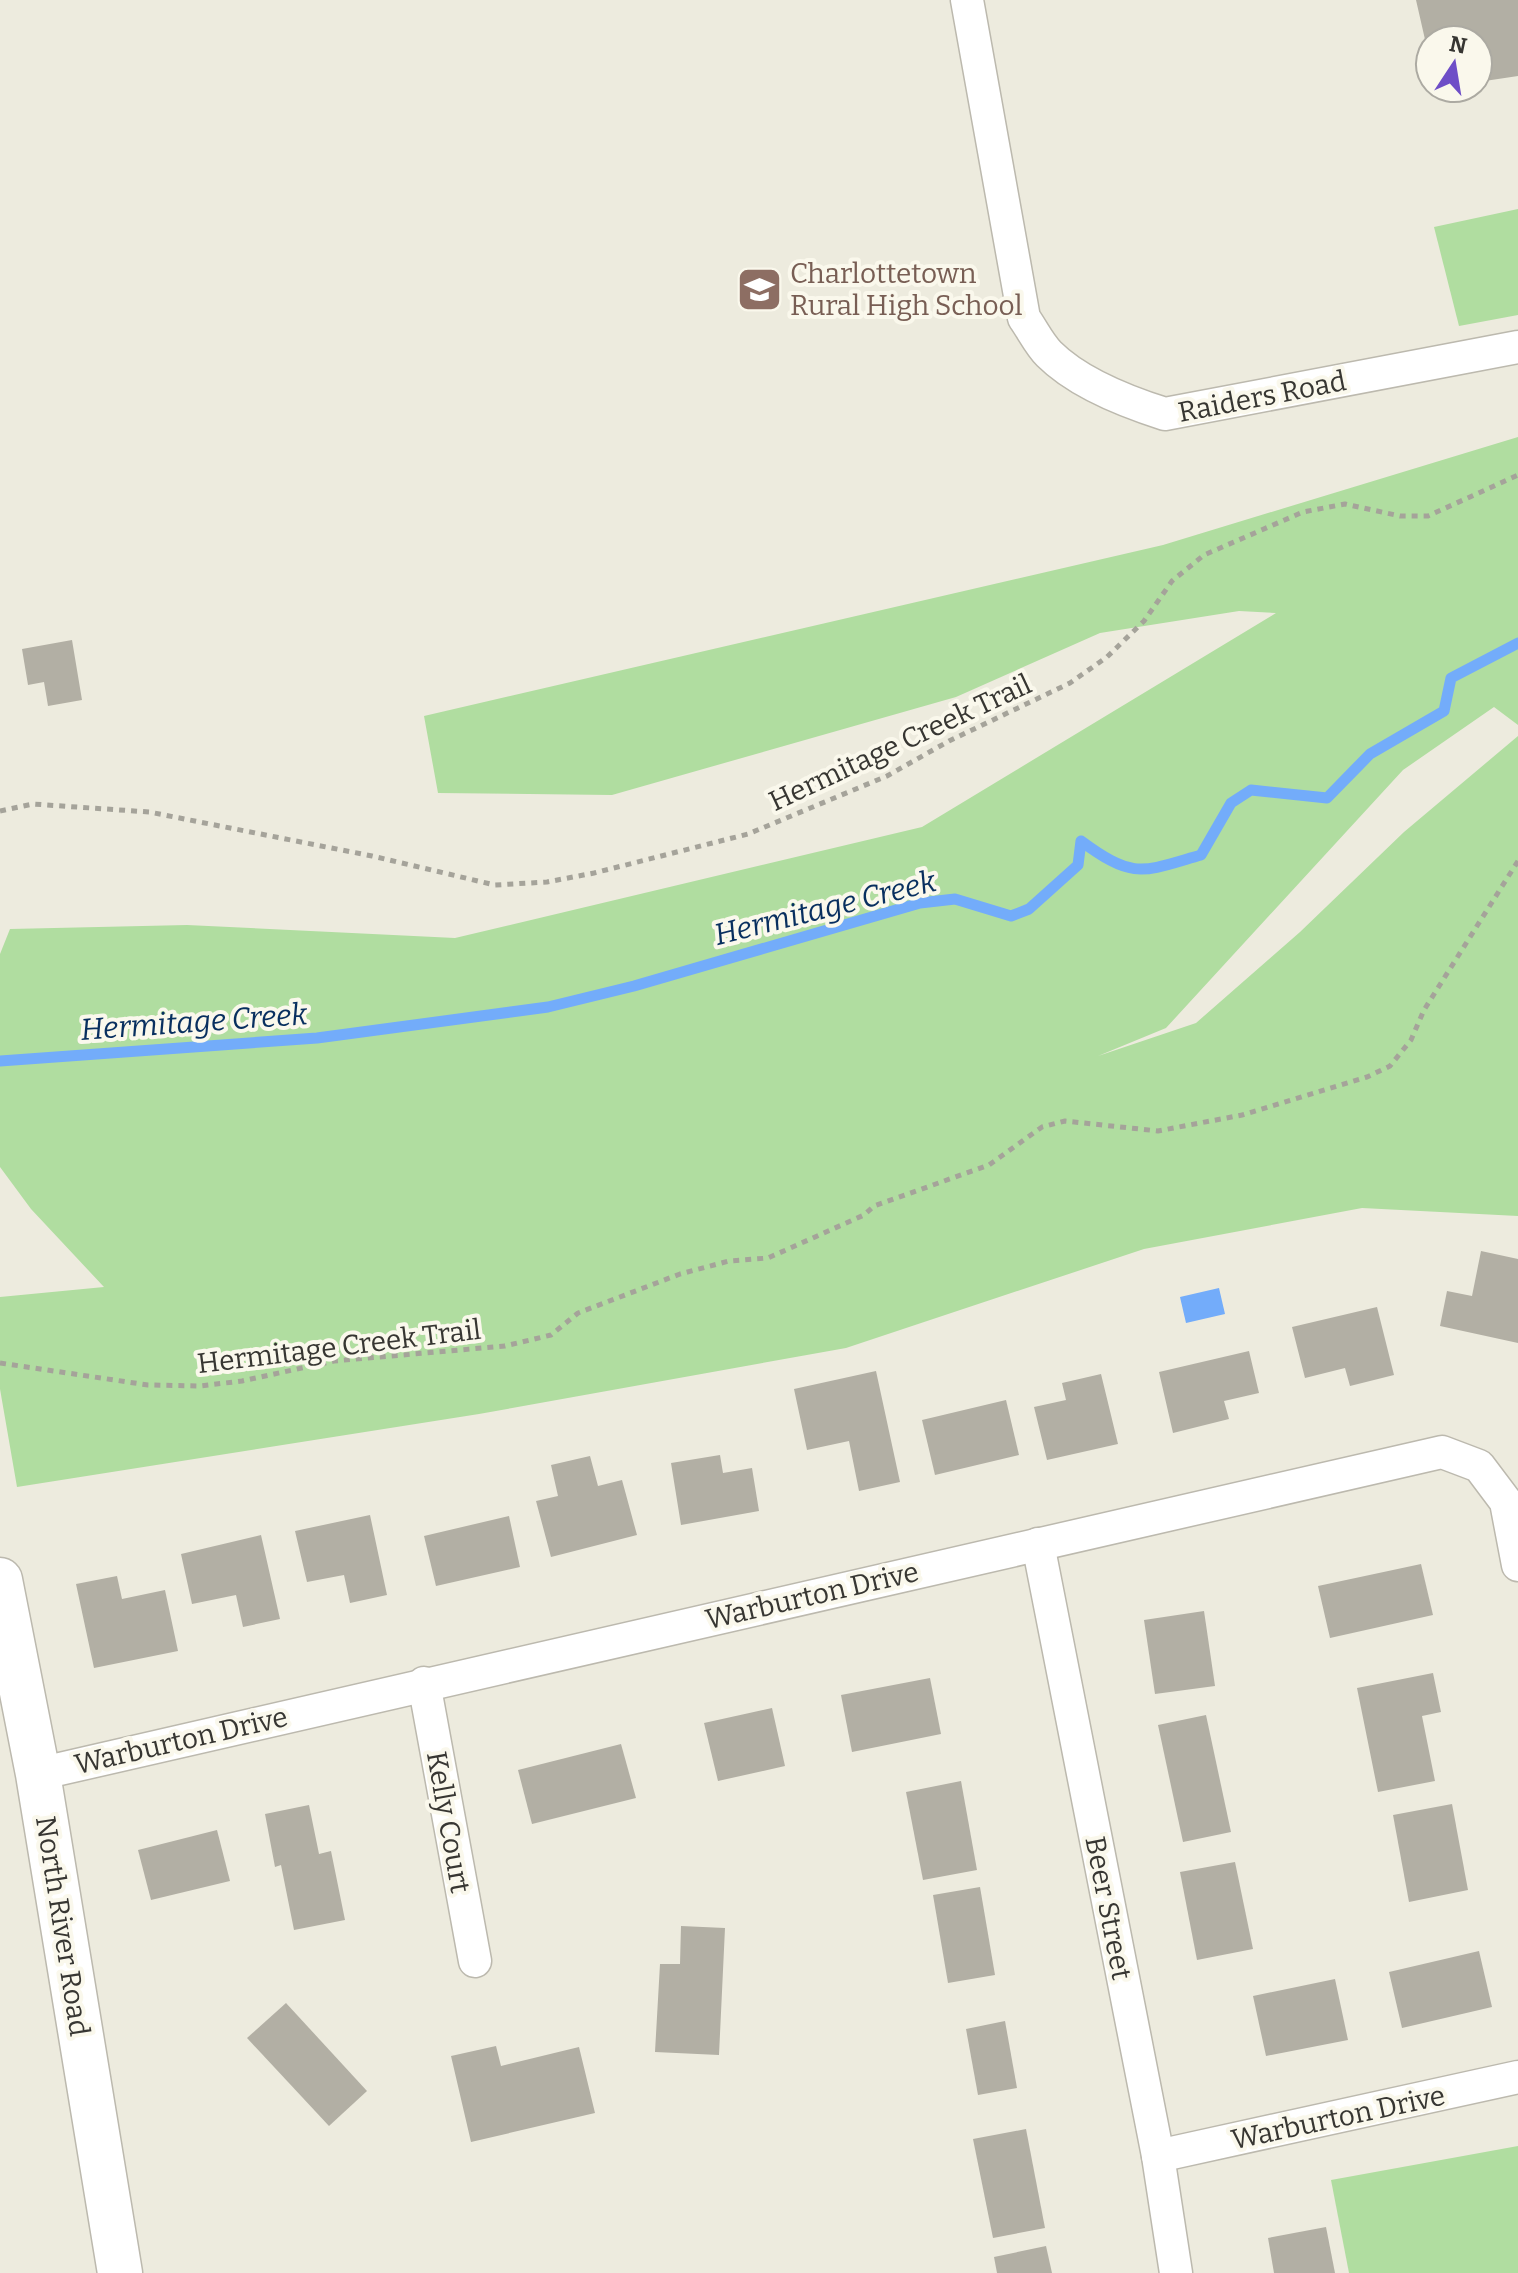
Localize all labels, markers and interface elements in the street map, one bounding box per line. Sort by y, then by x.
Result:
north arrow [1414,24,1494,104]
text: N [1447,30,1469,60]
place label: Charlottetown Rural High School [790,257,1023,322]
school or university icon: Charlottetown Rural High School [735,265,783,313]
street label: Raiders Road [1175,364,1349,429]
street label: Hermitage Creek Trail [764,667,1037,818]
water label: Hermitage Creek [710,863,940,953]
water label: Hermitage Creek [79,996,309,1048]
street label: Hermitage Creek Trail [195,1313,483,1380]
street label: Warburton Drive [702,1555,922,1636]
street label: Warburton Drive [71,1700,291,1781]
street label: Kelly Court [420,1749,477,1896]
street label: North River Road [29,1814,96,2038]
street label: Beer Street [1078,1834,1139,1983]
street label: Warburton Drive [1228,2079,1448,2156]

